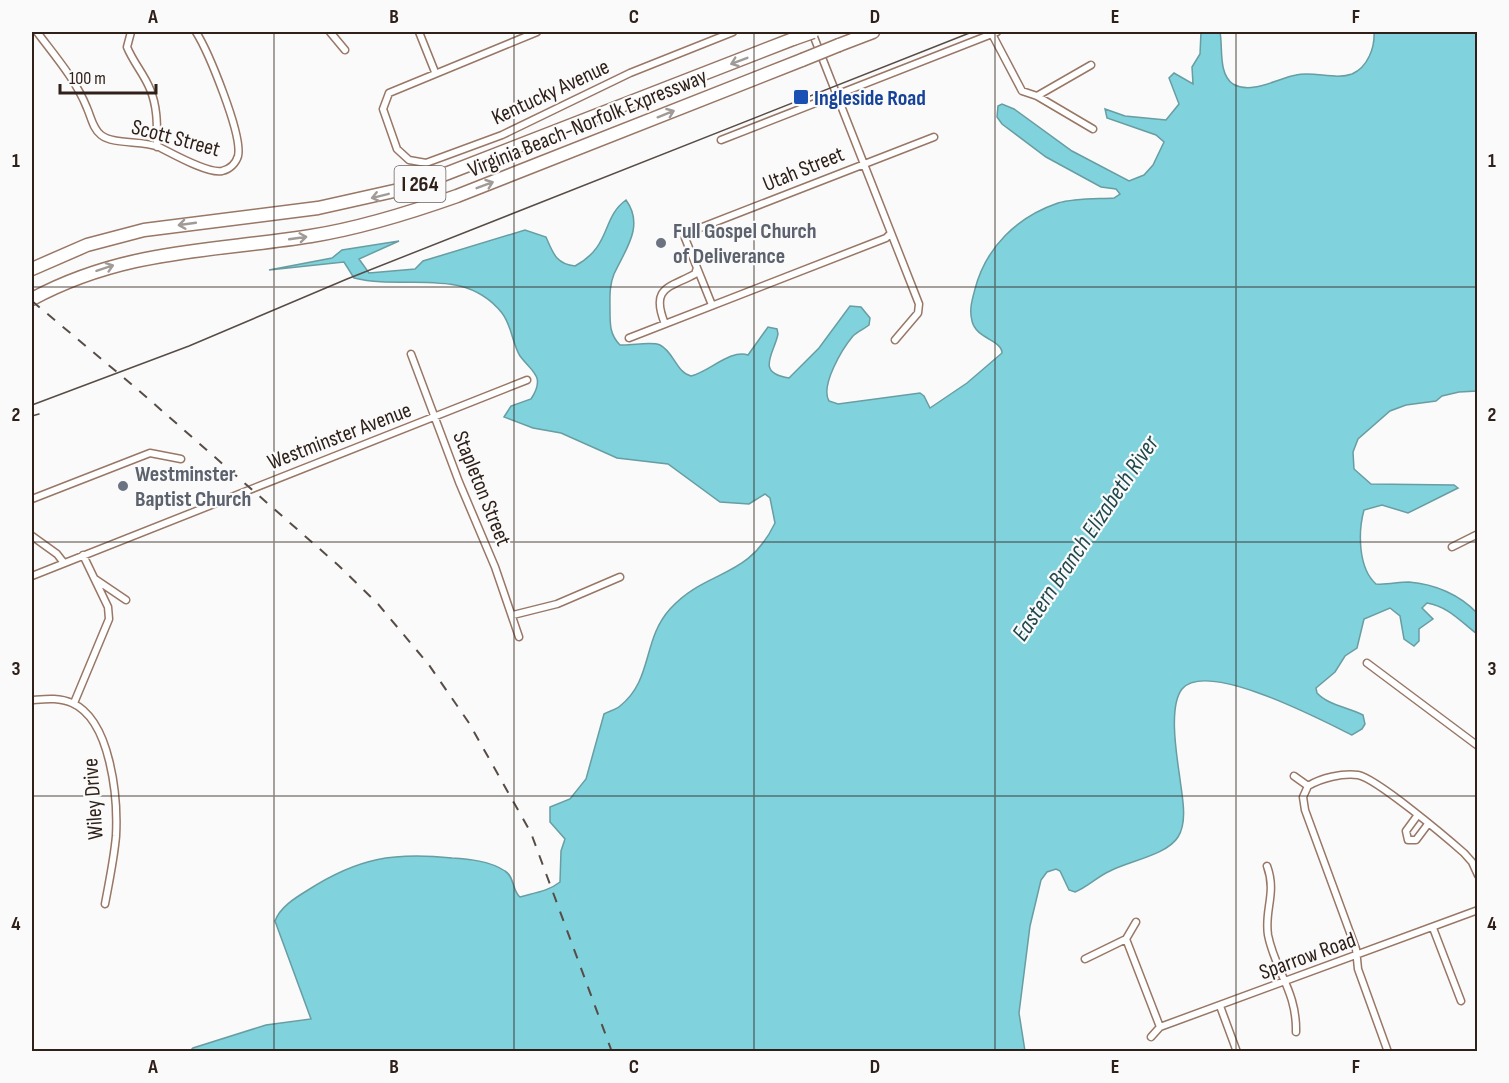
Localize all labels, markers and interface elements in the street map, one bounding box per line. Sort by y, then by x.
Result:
text: A [147,5,158,29]
text: B [389,5,399,29]
text: C [629,5,639,29]
text: D [870,5,880,29]
text: E [1111,5,1119,29]
text: F [1352,5,1360,29]
street label: Kentucky Avenue [487,53,614,131]
one-way arrow [730,56,749,67]
scale bar [60,57,156,95]
street label: Virginia Beach-Norfolk Expressway [464,63,711,184]
text: 100 m [69,68,106,89]
place label: Ingleside Road [814,85,926,112]
marker: Ingleside Road [792,88,810,106]
one-way arrow [657,108,675,119]
street label: Scott Street [128,114,223,163]
street label: Utah Street [759,141,848,198]
text: 1 [12,149,20,173]
text: 1 [1488,149,1496,173]
road number: I 264 [394,166,446,202]
one-way arrow [475,179,494,190]
one-way arrow [371,191,390,203]
one-way arrow [177,218,197,229]
place label: Full Gospel Church of Deliverance [673,218,817,270]
one-way arrow [287,232,307,243]
marker: Full Gospel Church of Deliverance [654,236,668,250]
one-way arrow [95,261,114,272]
street label: Westminster Avenue [264,397,415,476]
text: 2 [12,403,20,427]
text: 2 [1488,403,1496,427]
street label: Stapleton Street [446,427,517,550]
water label: Eastern Branch Elizabeth River [1006,429,1166,647]
place label: Westminster Baptist Church [135,461,251,513]
marker: Westminster Baptist Church [116,479,130,493]
text: 3 [12,657,21,681]
text: 3 [1488,657,1497,681]
street label: Wiley Drive [77,757,110,841]
text: 4 [11,912,21,936]
text: 4 [1487,912,1497,936]
street label: Sparrow Road [1256,926,1359,986]
text: A [147,1055,158,1079]
text: B [389,1055,399,1079]
text: C [629,1055,639,1079]
text: D [870,1055,880,1079]
text: E [1111,1055,1119,1079]
text: F [1352,1055,1360,1079]

